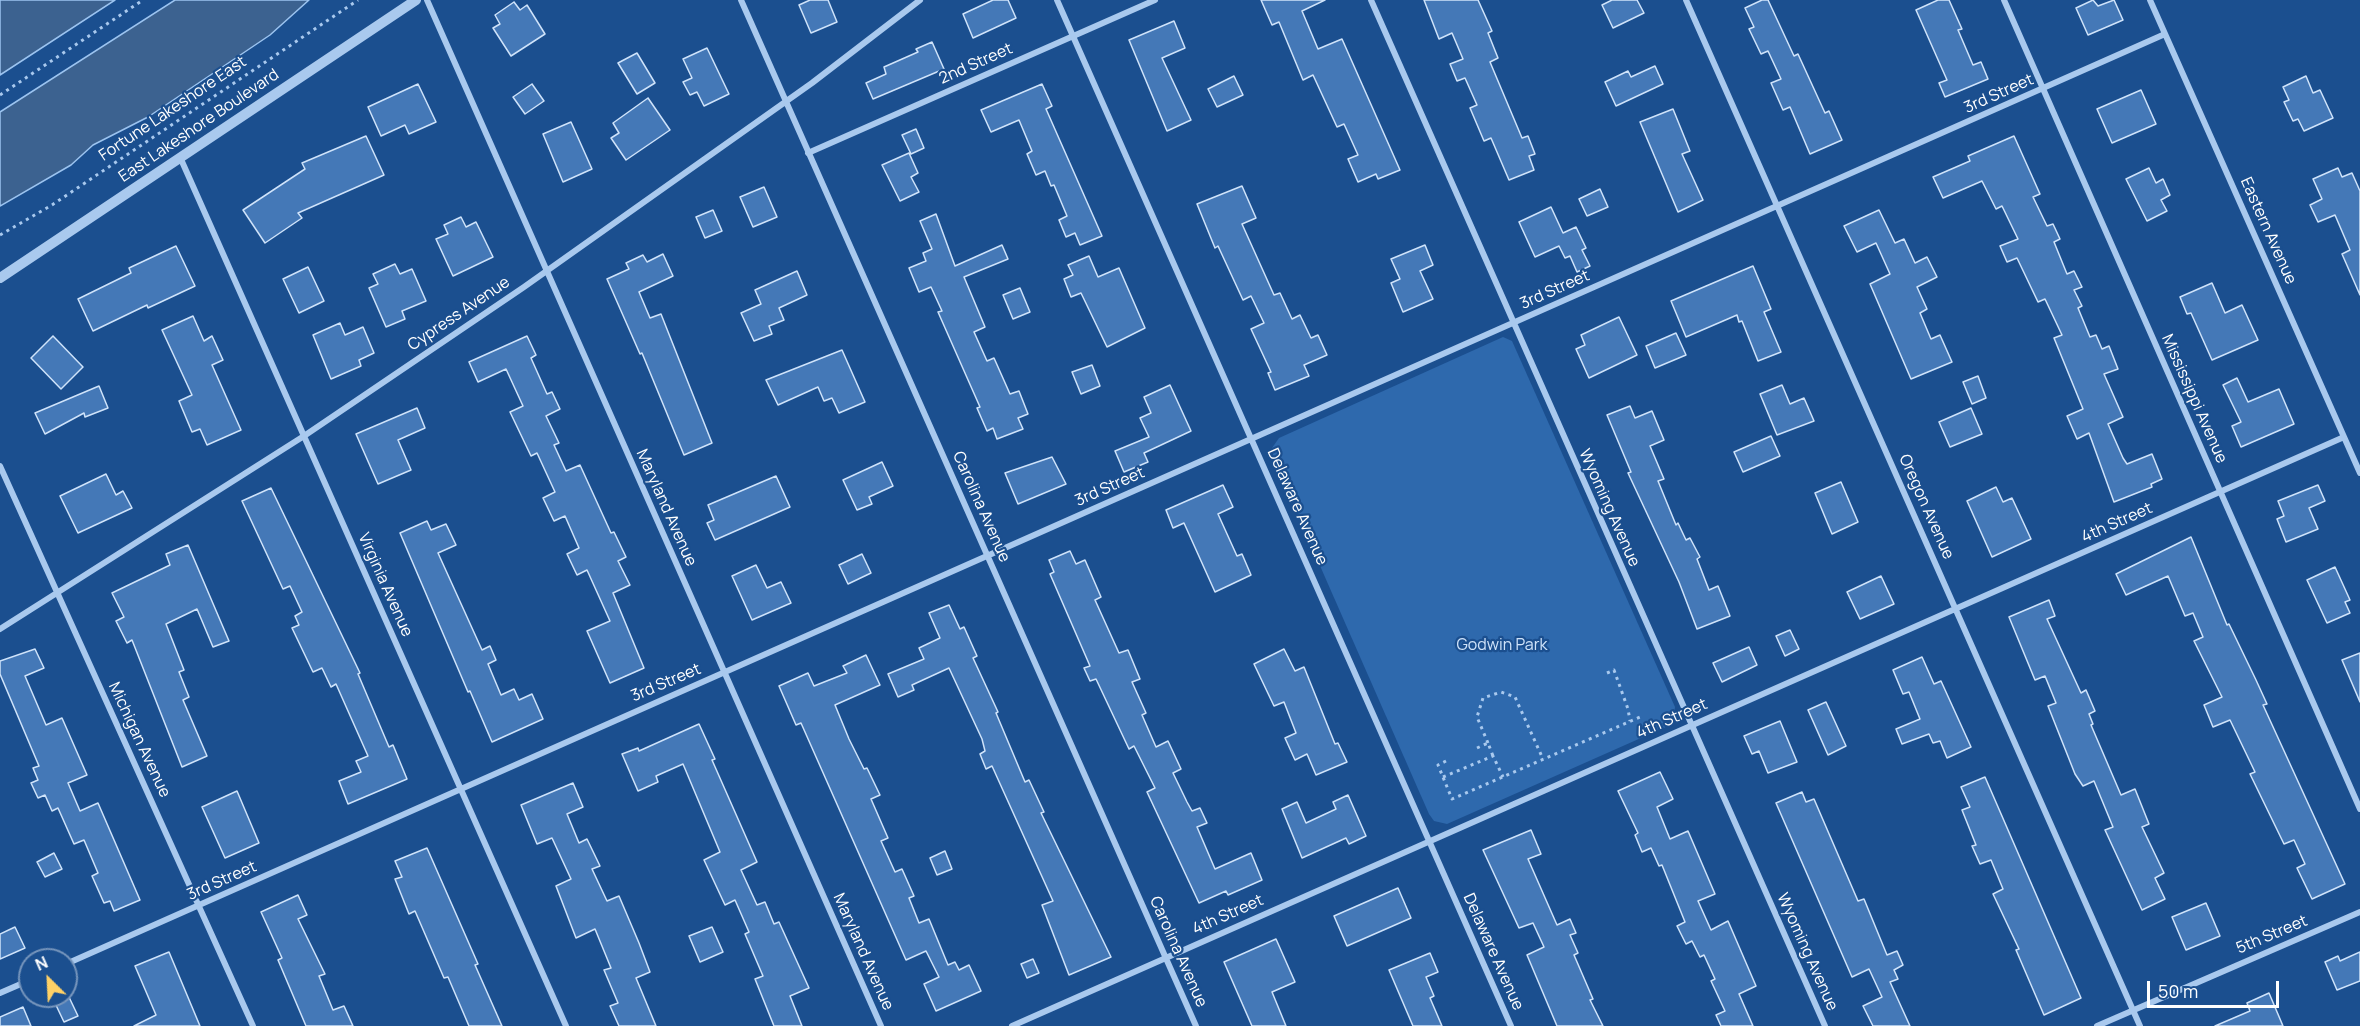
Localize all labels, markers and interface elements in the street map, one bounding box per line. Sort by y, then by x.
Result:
street label: 2nd Street [936,39,1016,89]
street label: Fortune Lakeshore East [96,53,250,165]
street label: East Lakeshore Boulevard [115,65,283,187]
street label: 3rd Street [1961,70,2037,118]
street label: Eastern Avenue [2236,175,2300,287]
street label: 3rd Street [1517,266,1593,314]
street label: Cypress Avenue [404,273,514,355]
street label: Mississippi Avenue [2157,332,2231,466]
street label: Delaware Avenue [1263,446,1331,568]
street label: Wyoming Avenue [1574,446,1644,570]
street label: Maryland Avenue [632,447,700,569]
street label: Carolina Avenue [948,449,1014,565]
street label: Oregon Avenue [1894,452,1958,562]
street label: 3rd Street [1072,463,1148,511]
street label: 4th Street [2079,499,2155,547]
street label: Virginia Avenue [353,530,417,640]
park label: Godwin Park [1457,636,1547,656]
street label: 3rd Street [628,660,704,706]
street label: Michigan Avenue [104,679,174,801]
street label: 4th Street [1634,695,1710,743]
street label: 3rd Street [184,857,260,905]
street label: Wyoming Avenue [1772,890,1842,1014]
street label: Maryland Avenue [829,891,897,1013]
street label: 4th Street [1190,891,1266,939]
street label: Delaware Avenue [1459,891,1527,1013]
street label: Carolina Avenue [1145,894,1211,1010]
street label: 5th Street [2234,911,2310,959]
north arrow [18,948,78,1008]
text: N [32,951,51,976]
scale bar [2150,969,2282,1007]
text: 50 m [2158,979,2198,1003]

